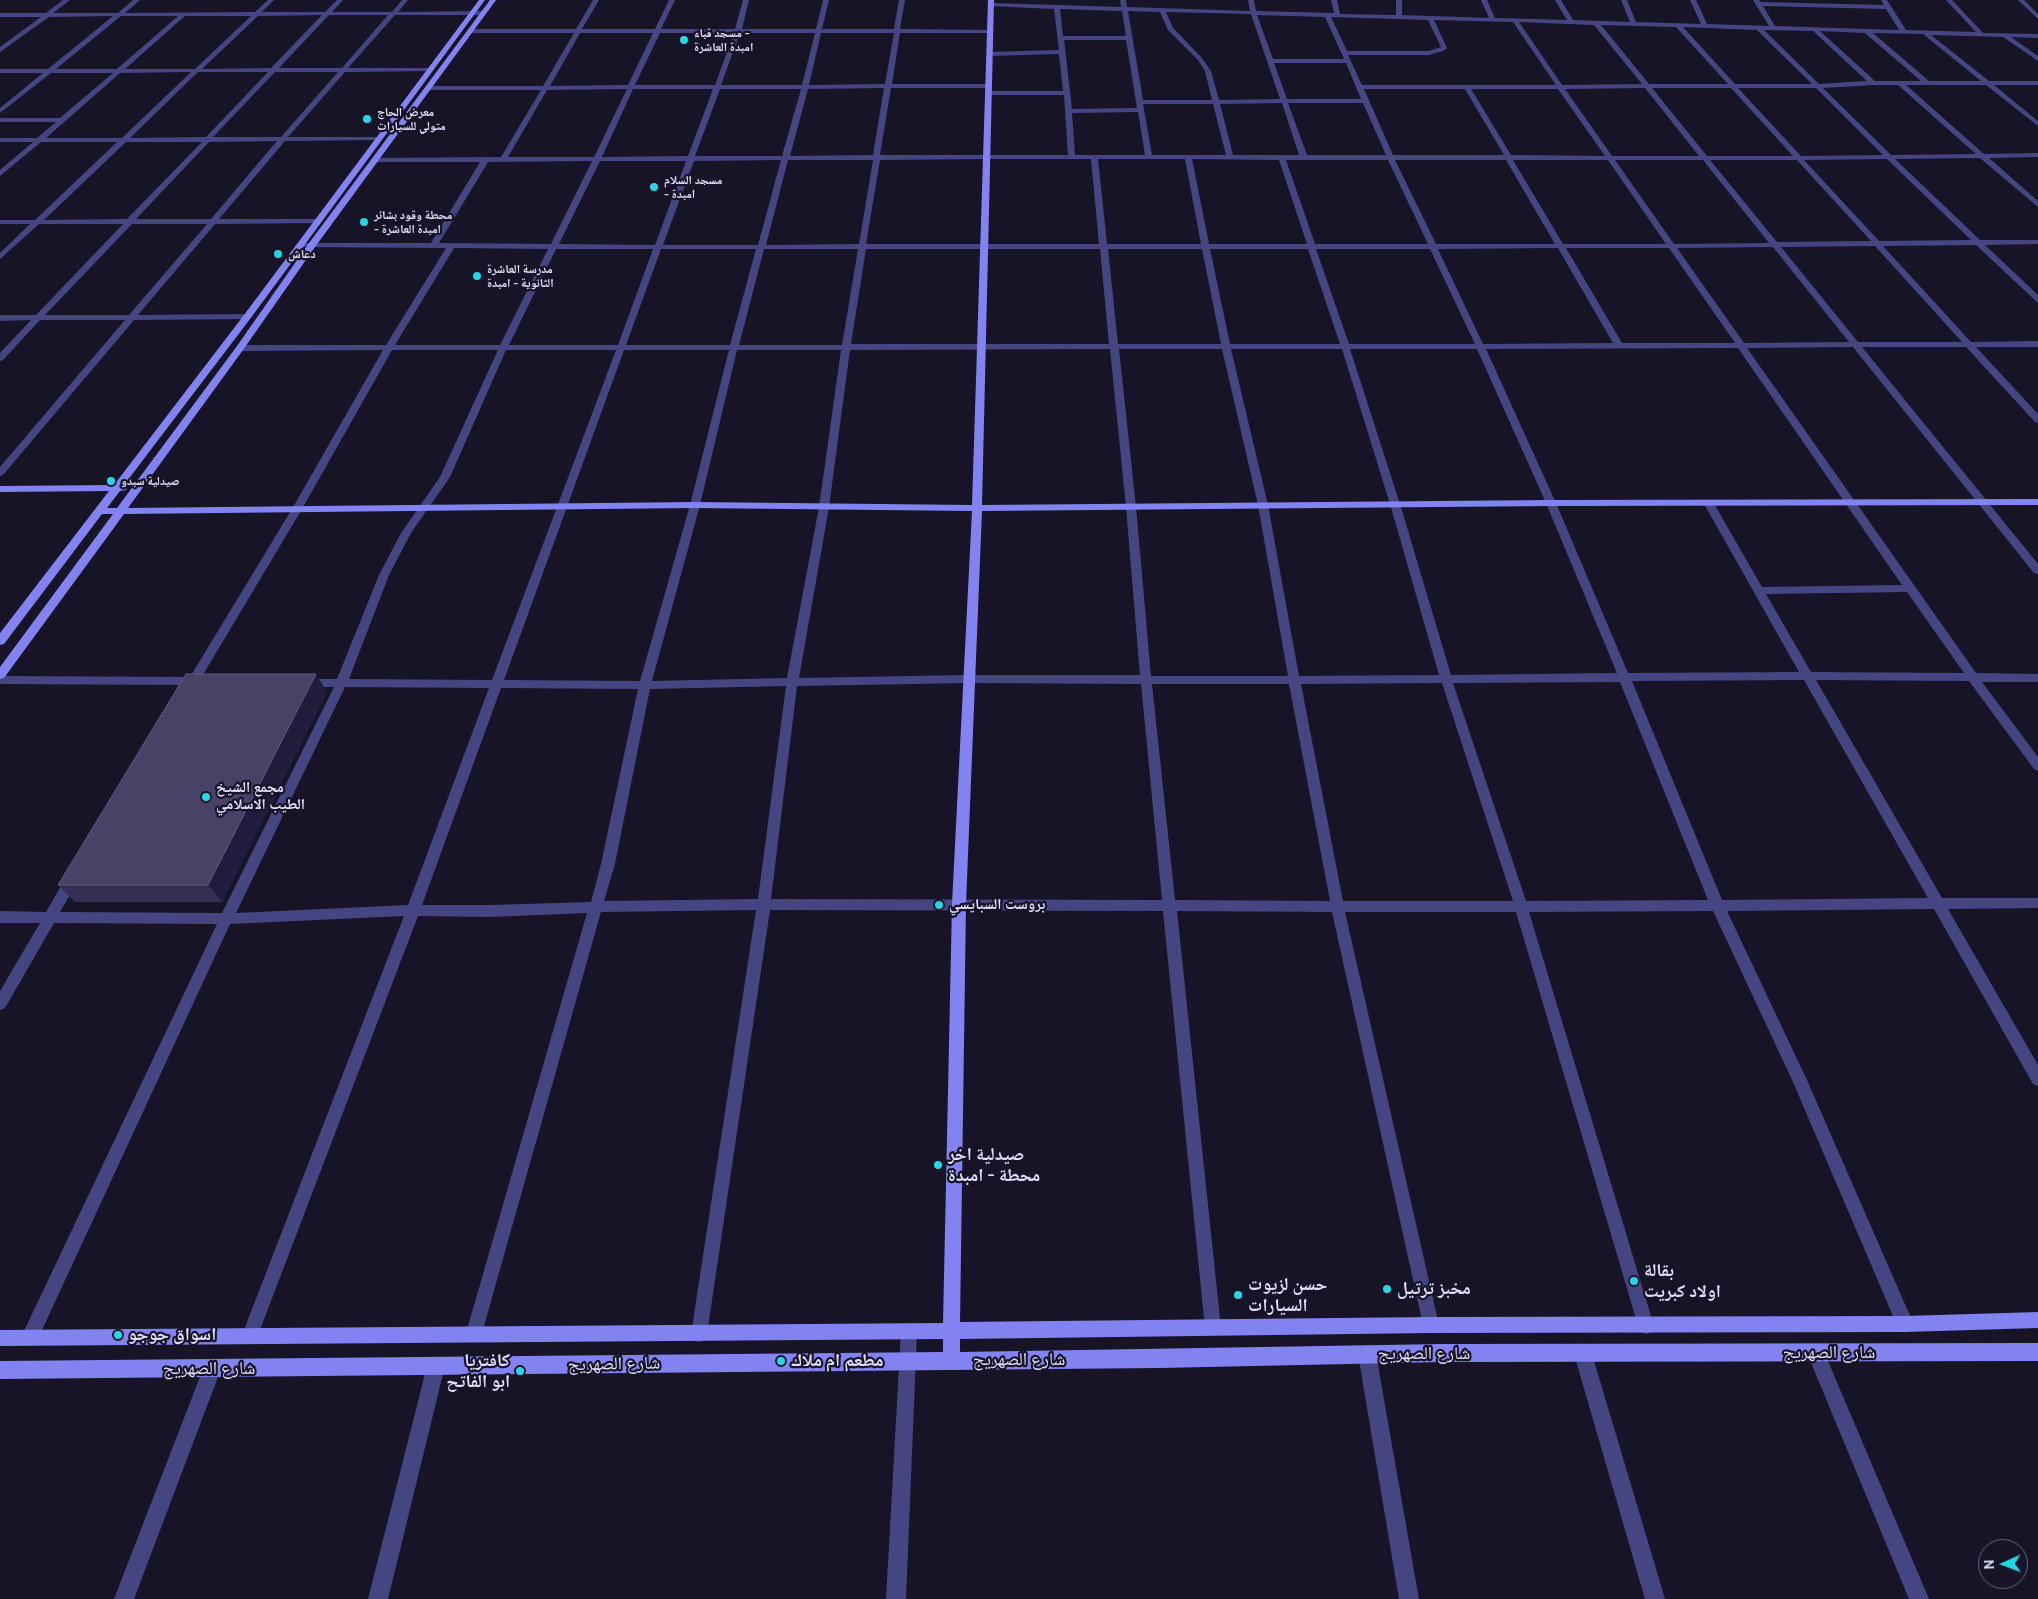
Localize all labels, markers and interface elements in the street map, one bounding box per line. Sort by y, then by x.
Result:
place label: مسجد قباء - امبدة العاشرة [694,26,753,54]
marker: مسجد قباء - امبدة العاشرة [678,34,690,46]
place label: معرض الحاج متولي للسيارات [377,105,446,133]
marker: معرض الحاج متولي للسيارات [361,113,373,125]
place label: مسجد السلام - امبدة [664,173,722,201]
marker: مسجد السلام - امبدة [648,181,660,193]
place label: محطة وقود بشائر - امبدة العاشرة [374,208,452,236]
marker: محطة وقود بشائر - امبدة العاشرة [358,216,370,228]
place label: دعاش [288,247,316,261]
marker: دعاش [272,248,284,260]
place label: مدرسة العاشرة الثانوية - امبدة [487,262,554,290]
marker: مدرسة العاشرة الثانوية - امبدة [471,270,483,282]
place label: صيدلية سبدو [121,474,180,488]
marker: صيدلية سبدو [105,475,117,487]
place label: مجمع الشيخ الطيب الاسلامي [216,779,305,814]
marker: مجمع الشيخ الطيب الاسلامي [200,791,212,803]
place label: بروست السبايسي [949,896,1045,914]
marker: بروست السبايسي [933,899,945,911]
place label: صيدلية اخر محطة - امبدة [948,1144,1040,1186]
marker: صيدلية اخر محطة - امبدة [932,1159,944,1171]
place label: بقالة اولاد كبريت [1644,1260,1721,1302]
place label: حسن لزيوت السيارات [1248,1274,1328,1316]
marker: بقالة اولاد كبريت [1628,1275,1640,1287]
place label: مخبز ترتيل [1397,1278,1471,1300]
marker: مخبز ترتيل [1381,1283,1393,1295]
marker: حسن لزيوت السيارات [1232,1289,1244,1301]
place label: اسواق جوجو [128,1324,216,1346]
marker: اسواق جوجو [112,1329,124,1341]
street label: شارع الصهريج [1783,1342,1875,1364]
street label: شارع الصهريج [1378,1343,1470,1365]
street label: شارع الصهريج [973,1349,1065,1371]
place label: كافتريا ابو الفاتح [446,1350,510,1392]
place label: مطعم ام ملاك [791,1350,884,1372]
street label: شارع الصهريج [567,1352,661,1376]
marker: مطعم ام ملاك [775,1355,787,1367]
street label: شارع الصهريج [163,1358,255,1380]
marker: كافتريا ابو الفاتح [514,1365,526,1377]
north arrow [1978,1539,2028,1589]
text: N [1980,1559,1998,1570]

